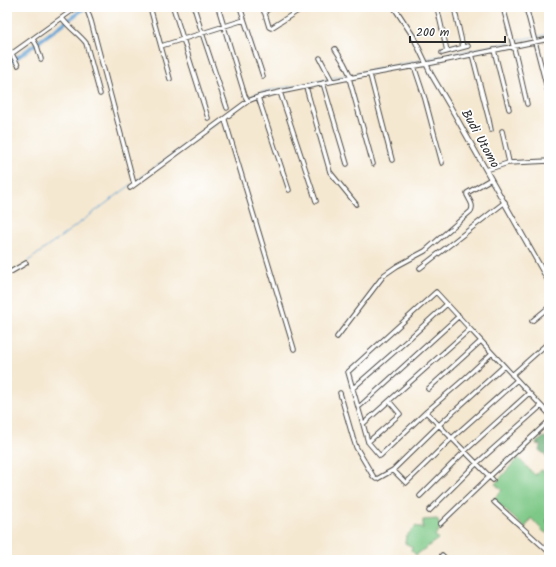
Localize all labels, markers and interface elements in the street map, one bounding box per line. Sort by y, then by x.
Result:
scale bar [410,18,505,44]
text: 200 m [416,23,450,42]
street label: Budi Utomo [455,106,505,172]

